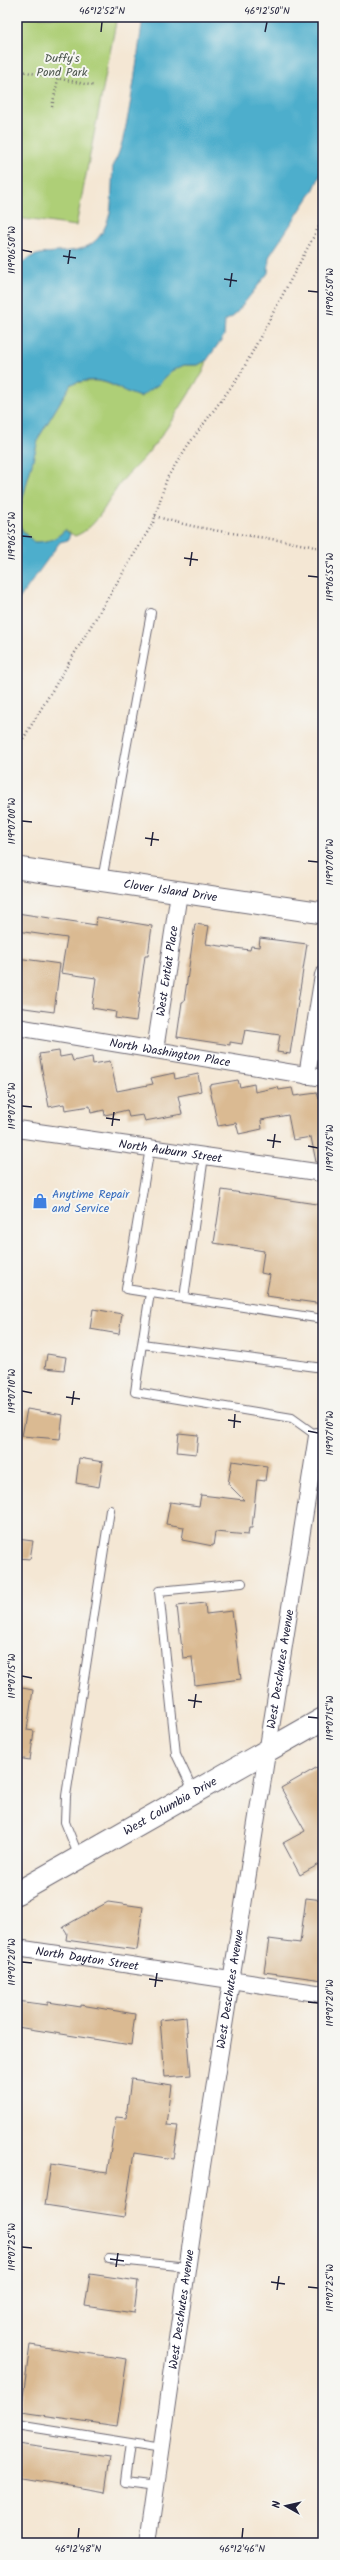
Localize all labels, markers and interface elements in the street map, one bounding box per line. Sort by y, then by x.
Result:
text: 46°12'52"N [79,3,125,19]
text: 46°12'50"N [244,3,290,19]
park label: Duffy's Pond Park [37,49,88,82]
text: 119°06'50"W [4,226,20,274]
text: 119°06'50"W [322,268,338,316]
text: 119°06'55"W [4,512,20,560]
text: 119°06'55"W [322,553,338,601]
text: 119°07'00"W [4,797,20,844]
text: 119°07'00"W [322,838,338,885]
street label: Clover Island Drive [122,875,219,907]
street label: West Entiat Place [151,924,184,1018]
street label: North Washington Place [108,1034,232,1072]
text: 119°07'05"W [4,1082,20,1130]
text: 119°07'05"W [322,1124,338,1172]
street label: North Auburn Street [117,1135,224,1168]
place label: Anytime Repair and Service [52,1185,130,1218]
shop icon: Anytime Repair and Service [31,1192,49,1210]
text: 119°07'10"W [4,1368,20,1413]
text: 119°07'10"W [322,1410,338,1455]
street label: West Deschutes Avenue [262,1607,300,1730]
text: 119°07'15"W [4,1653,20,1699]
text: 119°07'15"W [322,1695,338,1741]
street label: West Columbia Drive [120,1772,221,1841]
street label: West Deschutes Avenue [212,1927,249,2050]
text: 119°07'20"W [4,1938,20,1986]
street label: North Dayton Street [34,1942,140,1976]
text: 119°07'20"W [322,1979,338,2027]
text: 119°07'25"W [4,2223,20,2271]
street label: West Deschutes Avenue [164,2248,200,2370]
text: 119°07'25"W [322,2264,338,2312]
north arrow [266,2486,306,2526]
text: N [268,2500,286,2509]
text: 46°12'48"N [55,2541,101,2557]
text: 46°12'46"N [219,2541,265,2557]

